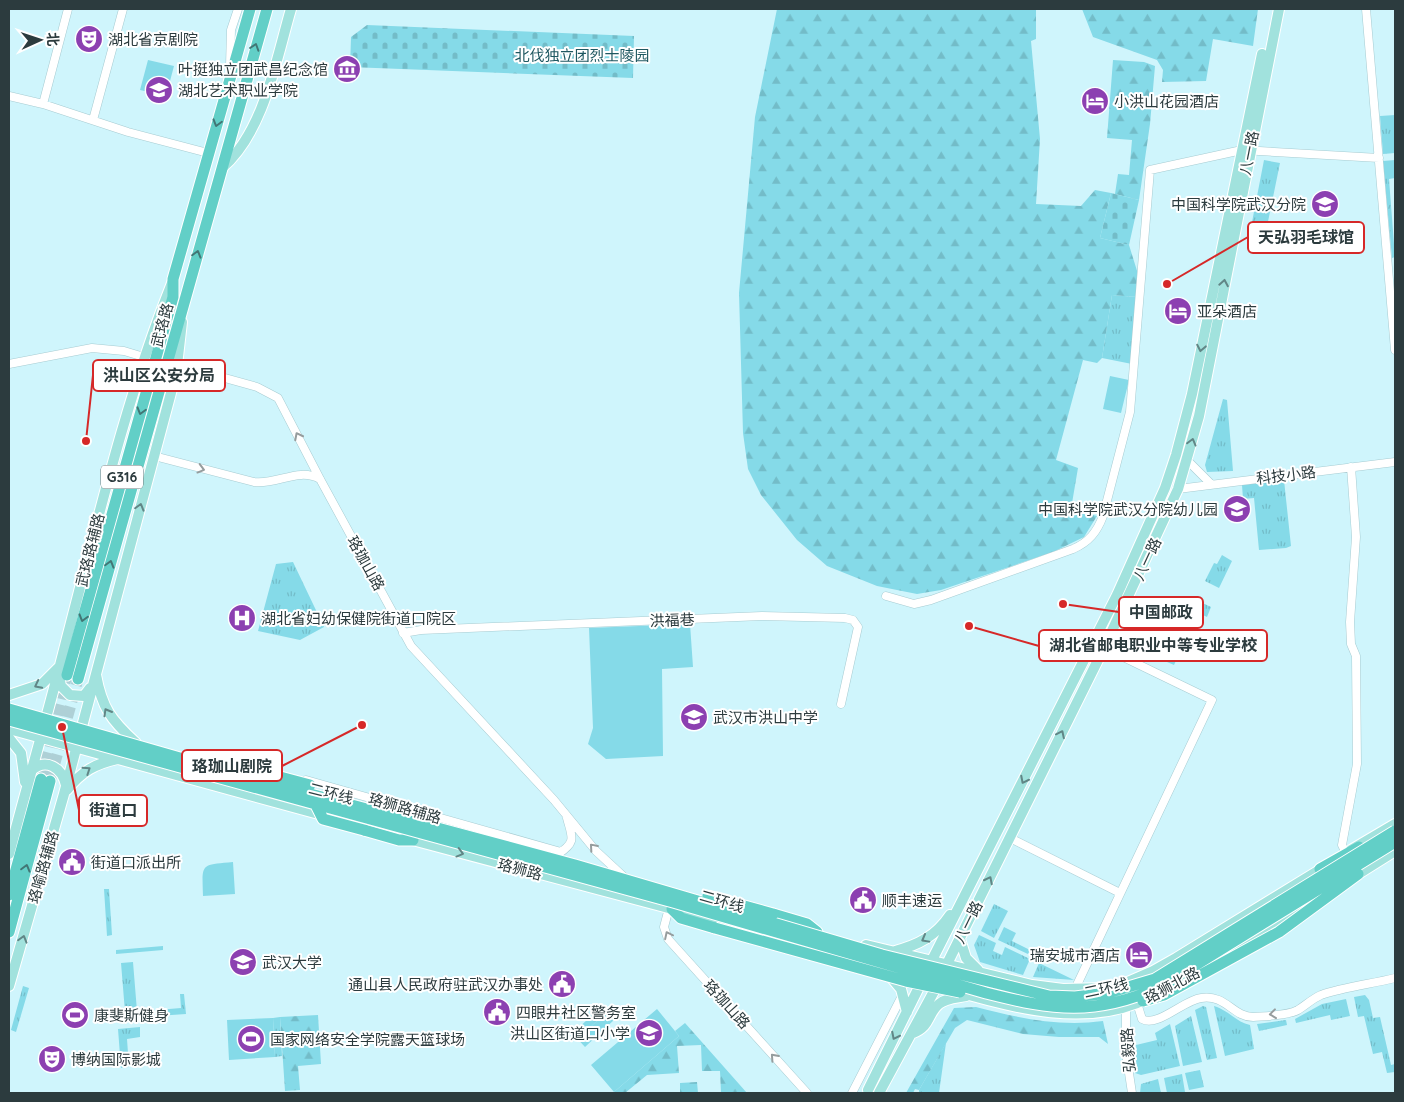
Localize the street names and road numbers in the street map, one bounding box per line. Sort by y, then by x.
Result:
street label: 八一路 [1235,129,1263,177]
street label: 武珞路 [147,301,177,349]
street label: 科技小路 [1255,462,1317,488]
road number: G316 [101,466,143,488]
street label: 武珞路辅路 [72,511,108,589]
street label: 珞珈山路 [343,532,389,594]
street label: 八一路 [1129,535,1165,583]
street label: 洪福巷 [649,610,695,630]
street label: 二环线 [307,778,355,808]
street label: 珞狮路辅路 [366,789,444,827]
street label: 珞喻路辅路 [24,828,62,906]
street label: 珞狮路 [496,854,544,884]
street label: 二环线 [698,886,746,916]
street label: 八一路 [950,898,986,946]
street label: 珞狮北路 [1141,963,1203,1007]
street label: 二环线 [1082,974,1130,1002]
street label: 珞珈山路 [700,975,754,1033]
street label: 弘毅路 [1117,1027,1139,1073]

